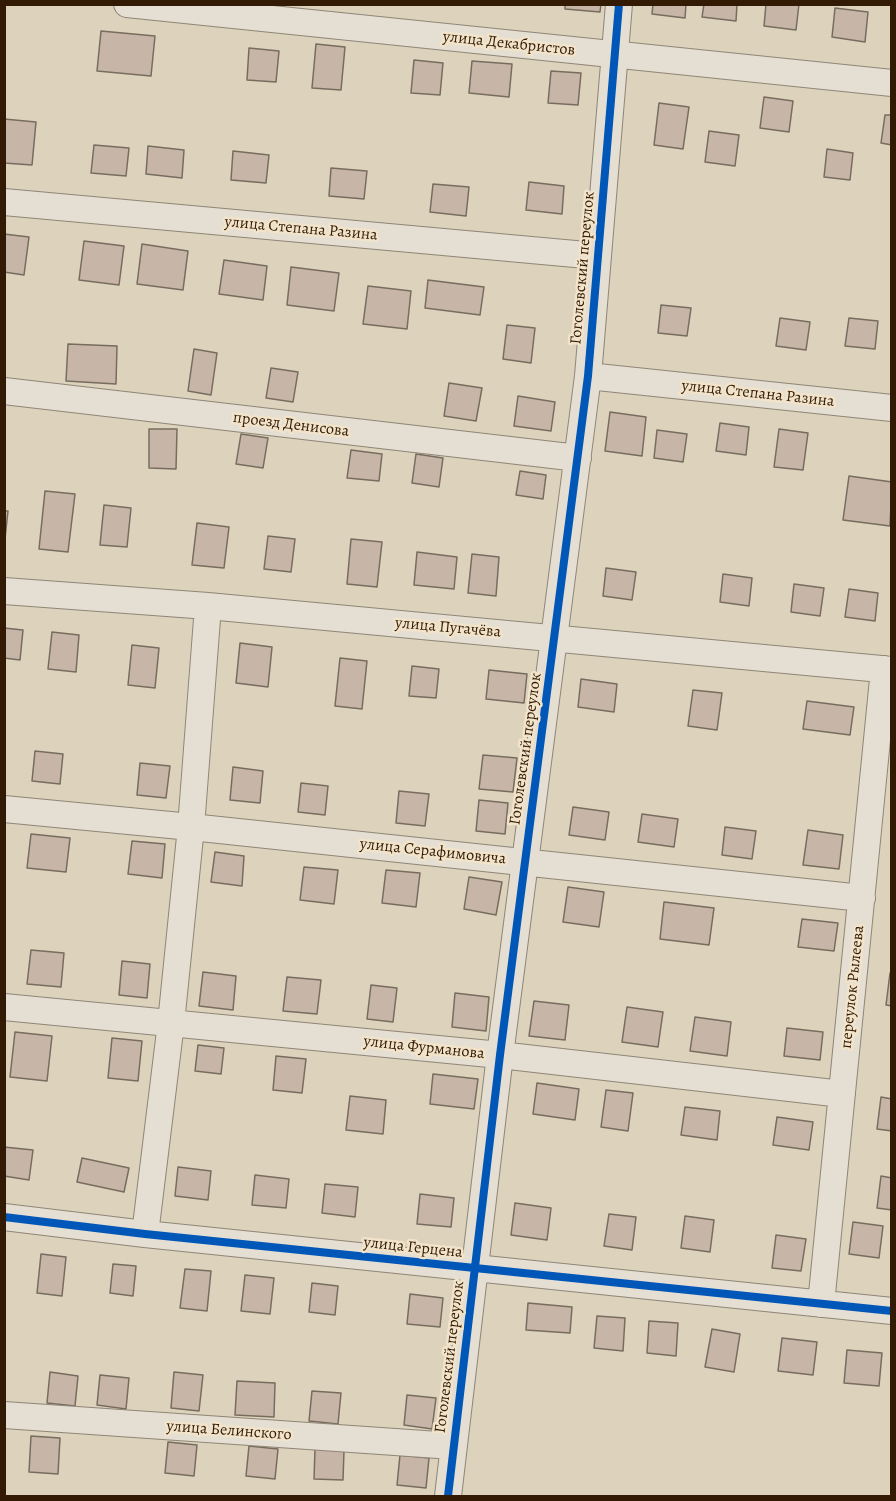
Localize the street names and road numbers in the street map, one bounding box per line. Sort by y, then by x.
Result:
street label: улица Декабристов [442,28,576,60]
street label: Гоголевский переулок [567,191,599,345]
street label: улица Степана Разина [224,213,378,245]
street label: улица Степана Разина [681,376,835,412]
street label: проезд Денисова [232,408,350,442]
street label: улица Пугачёва [394,614,502,642]
street label: Гоголевский переулок [506,672,546,826]
street label: улица Серафимовича [359,835,507,869]
street label: переулок Рылеева [837,924,869,1050]
street label: улица Фурманова [363,1032,485,1064]
street label: улица Герцена [363,1233,463,1263]
street label: Гоголевский переулок [431,1280,469,1434]
street label: улица Белинского [166,1417,292,1445]

